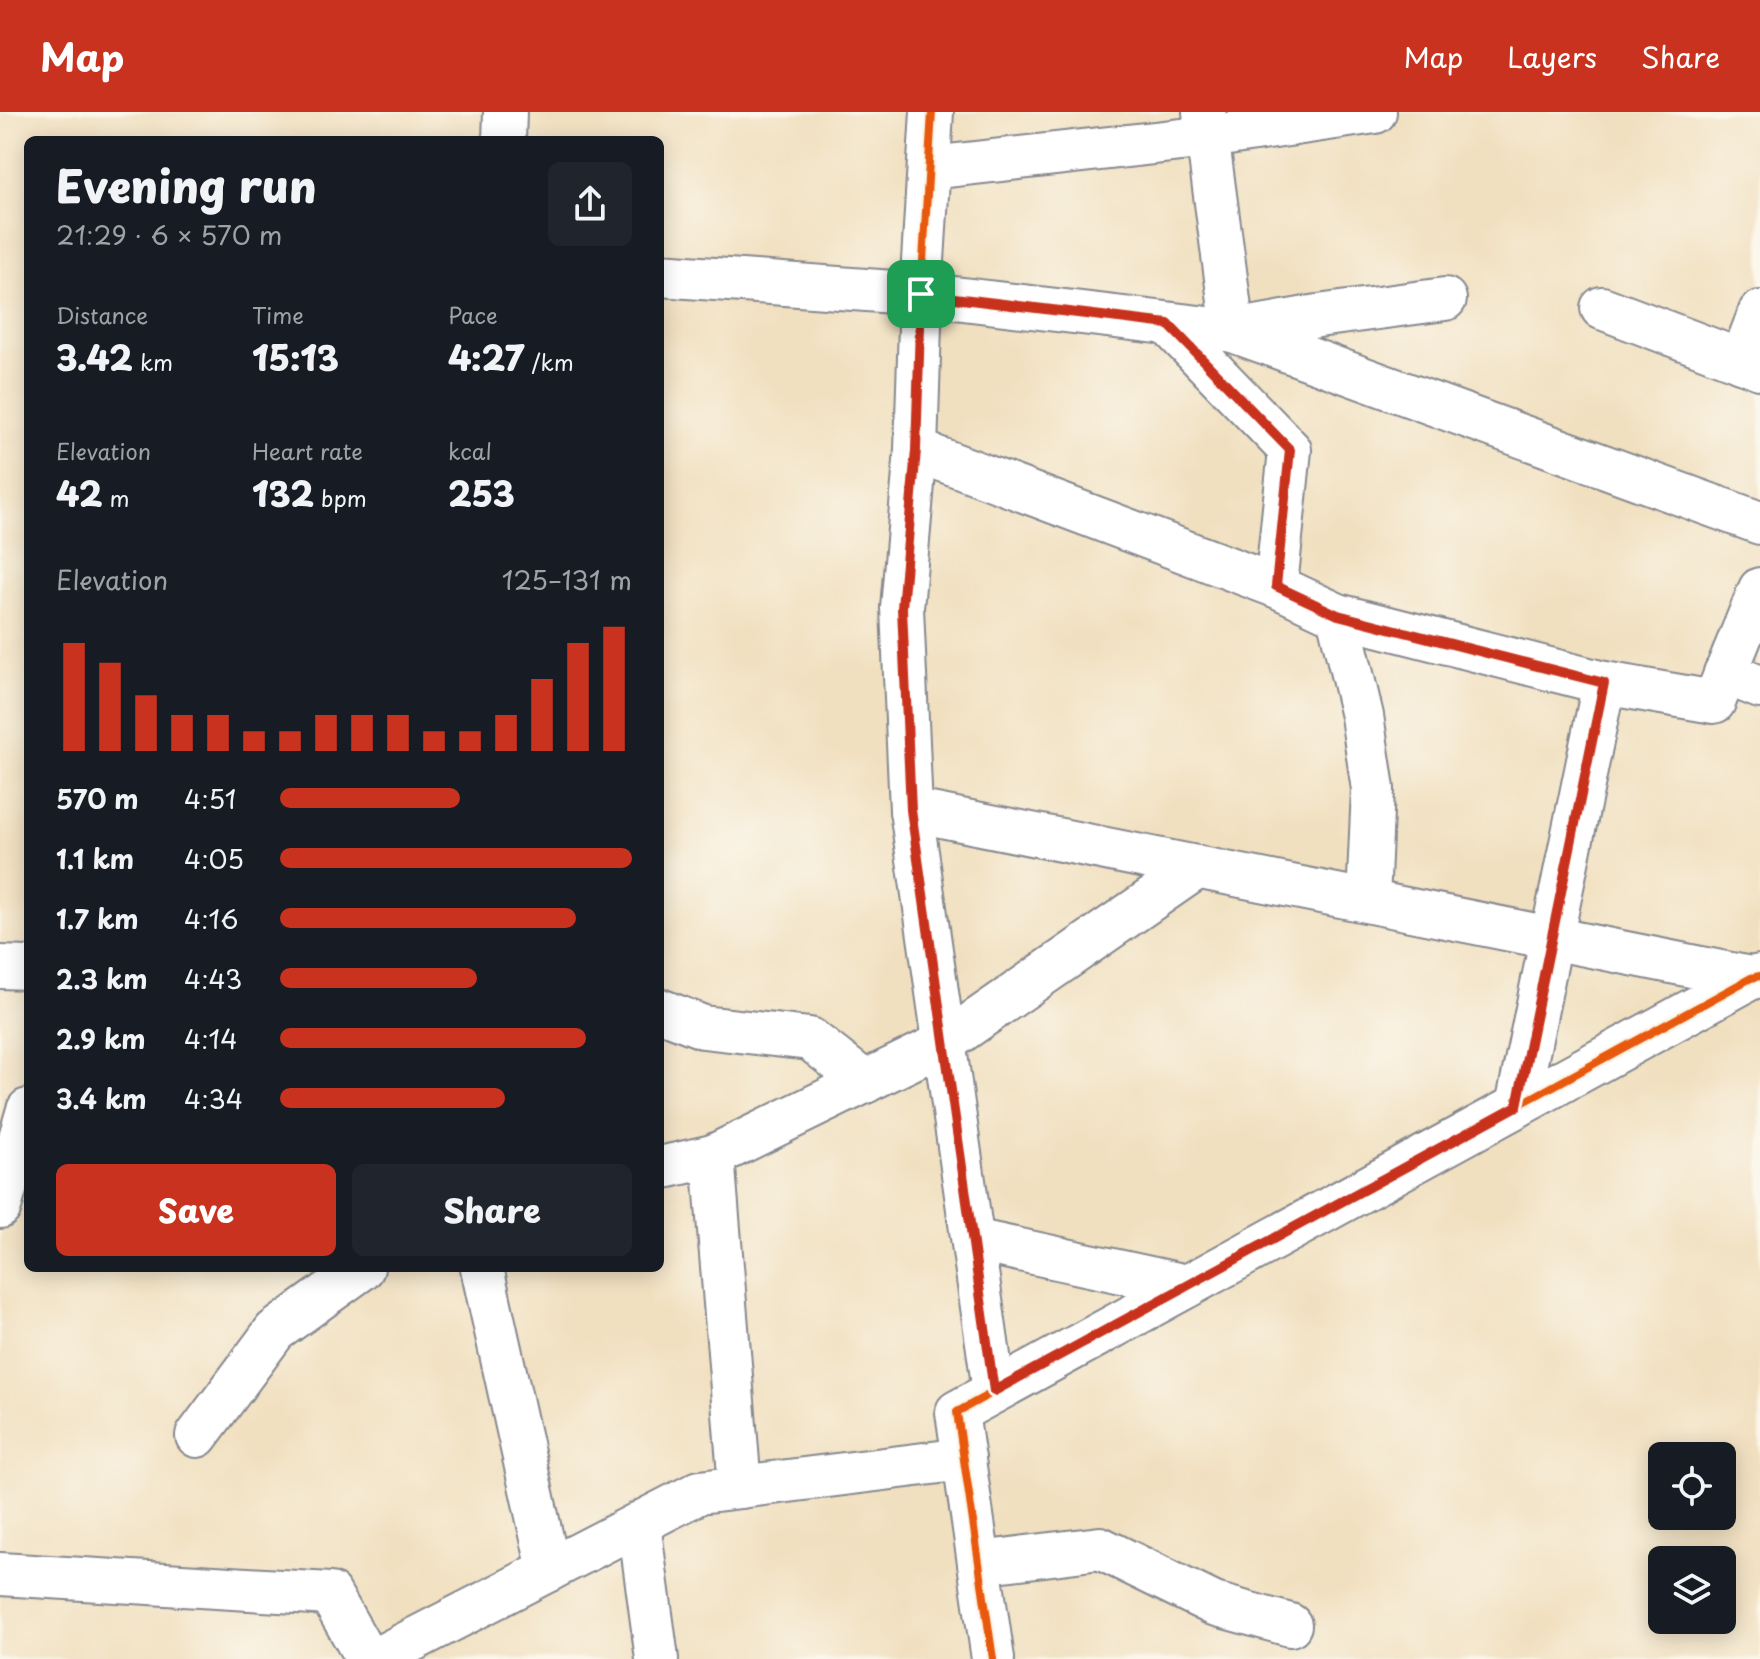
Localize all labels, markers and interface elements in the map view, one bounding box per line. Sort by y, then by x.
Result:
text: Map [40,28,124,85]
text: Map [1403,35,1463,78]
text: Layers [1507,35,1597,78]
text: Share [1641,35,1720,78]
text: Evening run [56,152,317,218]
button: share [548,162,632,246]
text: 21:29 · 6 × 570 m [56,215,282,254]
pin [887,260,955,328]
icon: arrive [899,272,943,316]
text: Distance [56,298,148,331]
text: Time [252,298,304,331]
text: Pace [448,298,498,331]
text: 3.42 [56,331,133,383]
text: 15:13 [252,331,339,383]
text: 4:27 [448,331,524,383]
text: km [133,345,173,378]
text: /km [524,345,574,378]
text: Elevation [56,434,151,467]
text: Heart rate [252,434,363,467]
text: kcal [448,434,492,467]
text: 42 [56,467,102,519]
text: 132 [252,467,314,519]
text: 253 [448,467,515,519]
text: m [102,481,130,514]
text: bpm [314,481,367,514]
text: Elevation [56,560,168,599]
text: 125–131 m [502,560,632,599]
text: 570 m [56,779,139,818]
text: 4:51 [184,779,236,818]
text: 1.1 km [56,839,134,878]
text: 4:05 [184,839,244,878]
text: 1.7 km [56,899,139,938]
text: 4:16 [184,899,239,938]
text: 2.3 km [56,959,148,998]
text: 4:43 [184,959,242,998]
text: 2.9 km [56,1019,146,1058]
text: 4:14 [184,1019,238,1058]
text: 3.4 km [56,1079,147,1118]
text: 4:34 [184,1079,243,1118]
button: Save [56,1164,336,1256]
button: Share [352,1164,632,1256]
map controls [1648,1442,1736,1634]
button: locate [1648,1442,1736,1530]
button: layers [1648,1546,1736,1634]

